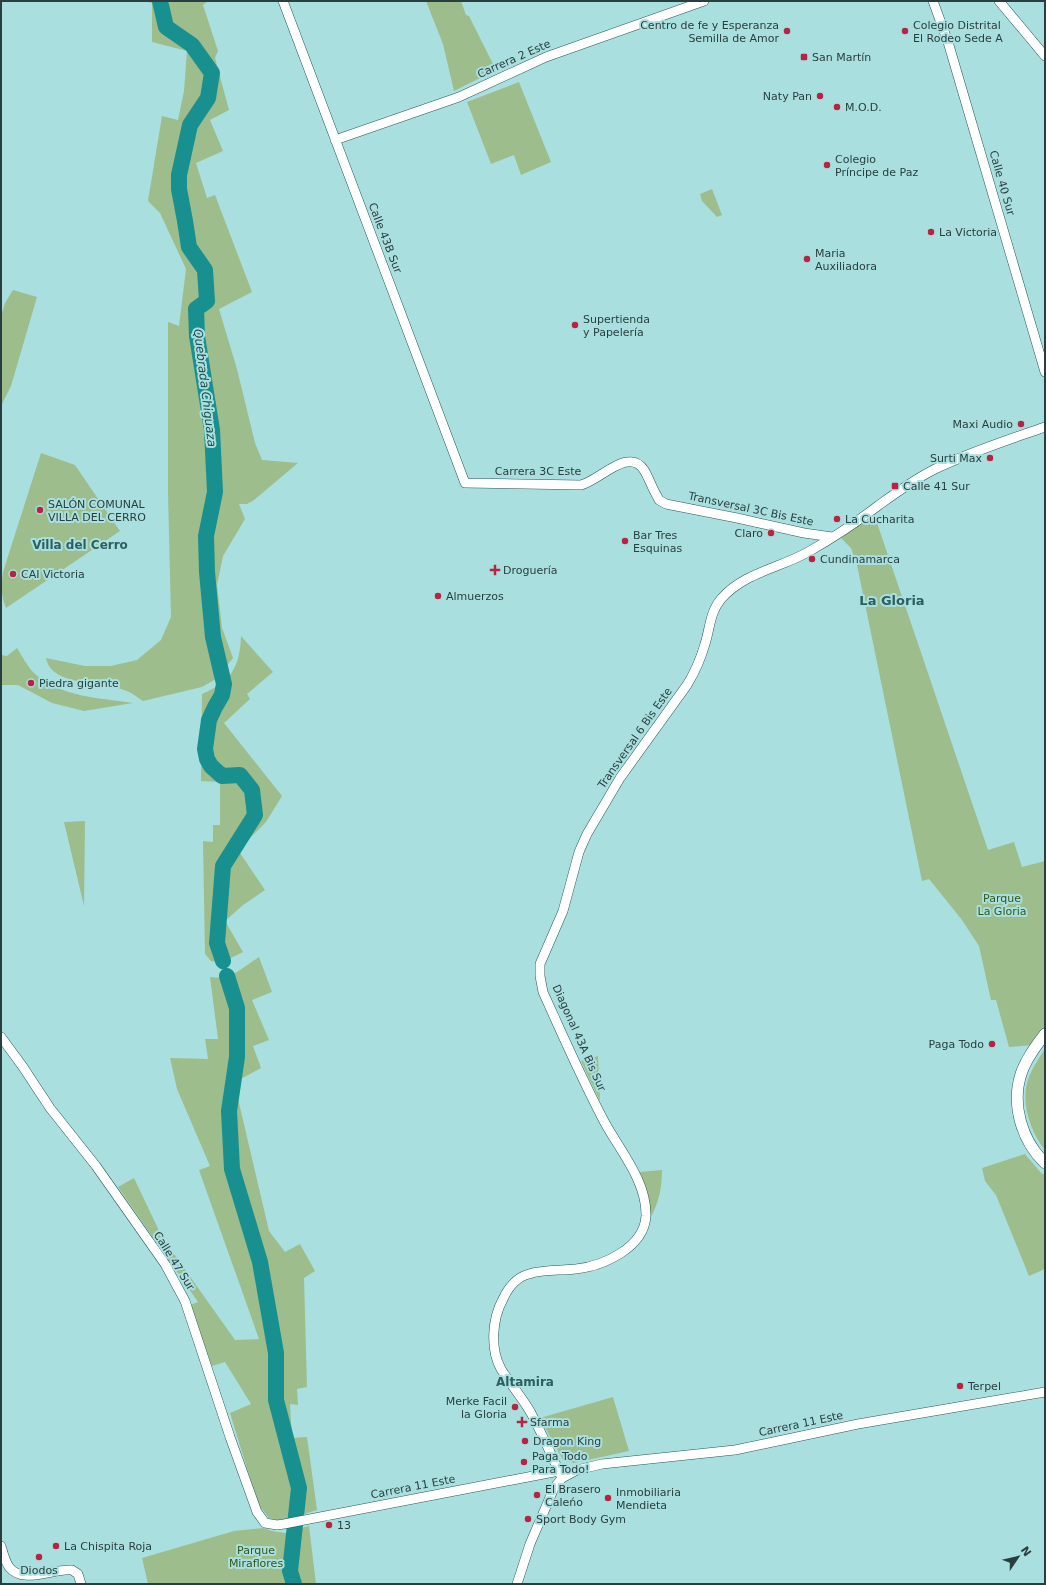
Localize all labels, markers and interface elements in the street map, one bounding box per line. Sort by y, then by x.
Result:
place label: Centro de fe y Esperanza Semilla de Amor [640,19,779,45]
place label: Colegio Distrital El Rodeo Sede A [913,19,1003,45]
marker: Centro de fe y Esperanza Semilla de Amor [782,26,792,36]
marker: Colegio Distrital El Rodeo Sede A [900,26,910,36]
street label: Carrera 2 Este [475,37,553,81]
place label: San Martín [812,51,871,64]
marker: San Martín [799,52,809,62]
place label: Naty Pan [763,90,812,103]
marker: Naty Pan [815,91,825,101]
place label: M.O.D. [845,101,882,114]
marker: M.O.D. [832,102,842,112]
street label: Calle 40 Sur [987,149,1018,217]
place label: Colegio Príncipe de Paz [835,153,918,179]
marker: Colegio Príncipe de Paz [822,160,832,170]
street label: Calle 43B Sur [366,201,405,275]
place label: La Victoria [939,226,997,239]
marker: La Victoria [926,227,936,237]
place label: Maria Auxiliadora [815,247,877,273]
marker: Maria Auxiliadora [802,254,812,264]
place label: Supertienda y Papelería [583,313,650,339]
marker: Supertienda y Papelería [570,320,580,330]
water label: Quebrada Chiguaza [191,328,219,448]
place label: Maxi Audio [952,418,1013,431]
marker: Maxi Audio [1016,419,1026,429]
place label: Surti Max [930,452,982,465]
marker: Surti Max [985,453,995,463]
street label: Carrera 3C Este [495,465,581,478]
place label: Calle 41 Sur [903,480,970,493]
marker: Calle 41 Sur [890,481,900,491]
street label: Transversal 3C Bis Este [686,489,815,529]
place label: SALÓN COMUNAL VILLA DEL CERRO [48,498,146,524]
marker: SALÓN COMUNAL VILLA DEL CERRO [35,505,45,515]
place label: La Cucharita [845,513,914,526]
marker: La Cucharita [832,514,842,524]
place label: Claro [735,527,763,540]
marker: Claro [766,528,776,538]
place label: Bar Tres Esquinas [633,529,682,555]
marker: Bar Tres Esquinas [620,536,630,546]
district label: Villa del Cerro [32,538,128,552]
place label: Cundinamarca [820,553,900,566]
marker: Cundinamarca [807,554,817,564]
place label: Droguería [503,564,558,577]
marker: Droguería [490,565,500,575]
place label: CAI Victoria [21,568,85,581]
marker: CAI Victoria [8,569,18,579]
place label: Almuerzos [446,590,504,603]
marker: Almuerzos [433,591,443,601]
district label: La Gloria [859,593,925,608]
place label: Piedra gigante [39,677,119,690]
marker: Piedra gigante [26,678,36,688]
street label: Transversal 6 Bis Este [595,685,675,792]
park label: Parque La Gloria [978,892,1027,918]
street label: Diagonal 43A Bis Sur [550,983,609,1094]
place label: Paga Todo [929,1038,984,1051]
marker: Paga Todo [987,1039,997,1049]
street label: Calle 47 Sur [151,1229,197,1293]
district label: Altamira [496,1375,554,1389]
place label: Terpel [967,1380,1001,1393]
marker: Terpel [955,1381,965,1391]
place label: Merke Facil la Gloria [446,1395,507,1421]
marker: Merke Facil la Gloria [510,1402,520,1412]
street label: Carrera 11 Este [758,1409,845,1439]
place label: Sfarma [530,1416,569,1429]
marker: Sfarma [517,1417,527,1427]
place label: Dragon King [533,1435,601,1448]
marker: Dragon King [520,1436,530,1446]
place label: Paga Todo Para Todo! [532,1450,589,1476]
marker: Paga Todo Para Todo! [519,1457,529,1467]
street label: Carrera 11 Este [370,1472,457,1502]
place label: El Brasero Caleńo [545,1483,601,1509]
place label: Inmobiliaria Mendieta [616,1486,681,1512]
marker: El Brasero Caleńo [532,1490,542,1500]
marker: Inmobiliaria Mendieta [603,1493,613,1503]
place label: Sport Body Gym [536,1513,626,1526]
marker: Sport Body Gym [523,1514,533,1524]
place label: 13 [337,1519,351,1532]
marker: 13 [324,1520,334,1530]
north arrow [998,1537,1038,1577]
place label: La Chispita Roja [64,1540,152,1553]
marker: La Chispita Roja [51,1541,61,1551]
park label: Parque Miraflores [229,1544,283,1570]
text: N [1018,1544,1034,1559]
marker: Diodos [34,1552,44,1562]
place label: Diodos [20,1564,58,1577]

